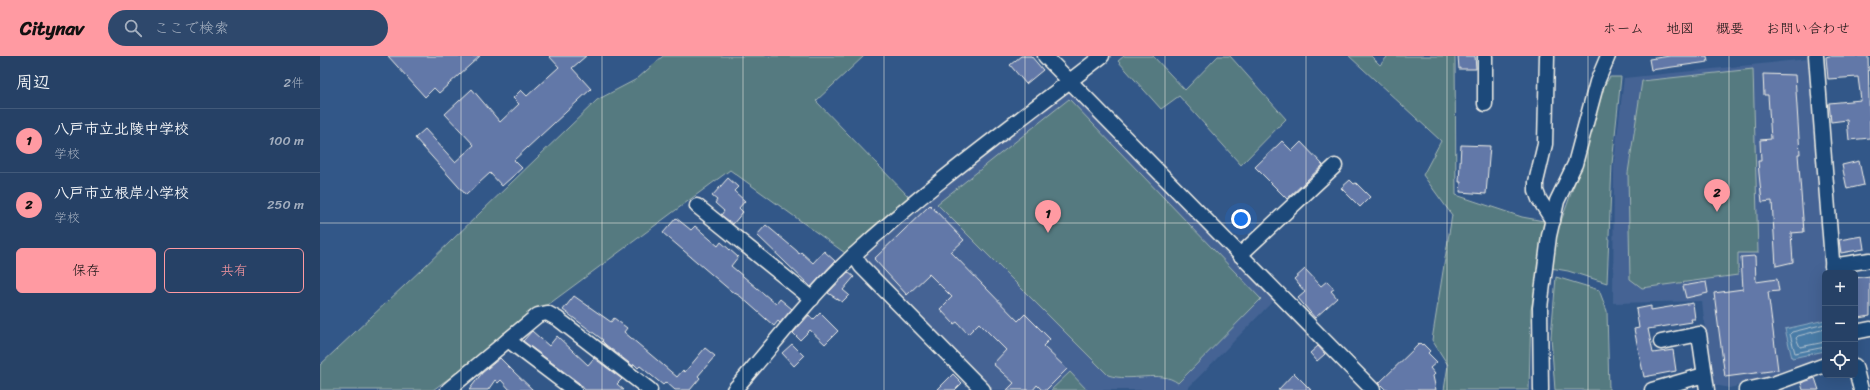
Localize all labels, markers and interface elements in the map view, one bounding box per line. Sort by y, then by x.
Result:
search box [108,10,388,46]
text: Citynav [20,12,84,45]
text: ここで検索 [154,15,229,41]
text: ホーム [1603,16,1644,41]
text: 地図 [1666,16,1694,41]
text: 概要 [1716,16,1744,41]
text: お問い合わせ [1766,16,1850,41]
icon: search [122,17,144,39]
text: 周辺 [16,67,50,97]
text: 2件 [283,71,304,94]
text: 八戸市立北陵中学校 [54,116,189,142]
text: 1 [26,129,32,152]
text: 100 m [269,129,304,152]
text: 学校 [54,142,80,165]
pin: 2 [1704,179,1730,212]
text: 八戸市立根岸小学校 [54,180,189,206]
text: 2 [25,193,33,216]
text: 250 m [267,193,304,216]
pin: 1 [1035,200,1061,233]
text: 学校 [54,206,80,229]
your location [1231,209,1251,229]
button: 保存 [16,248,156,293]
button: 共有 [164,248,304,293]
map controls [1822,270,1858,378]
button: + [1822,270,1858,306]
button: − [1822,306,1858,342]
button: locate [1822,342,1858,378]

